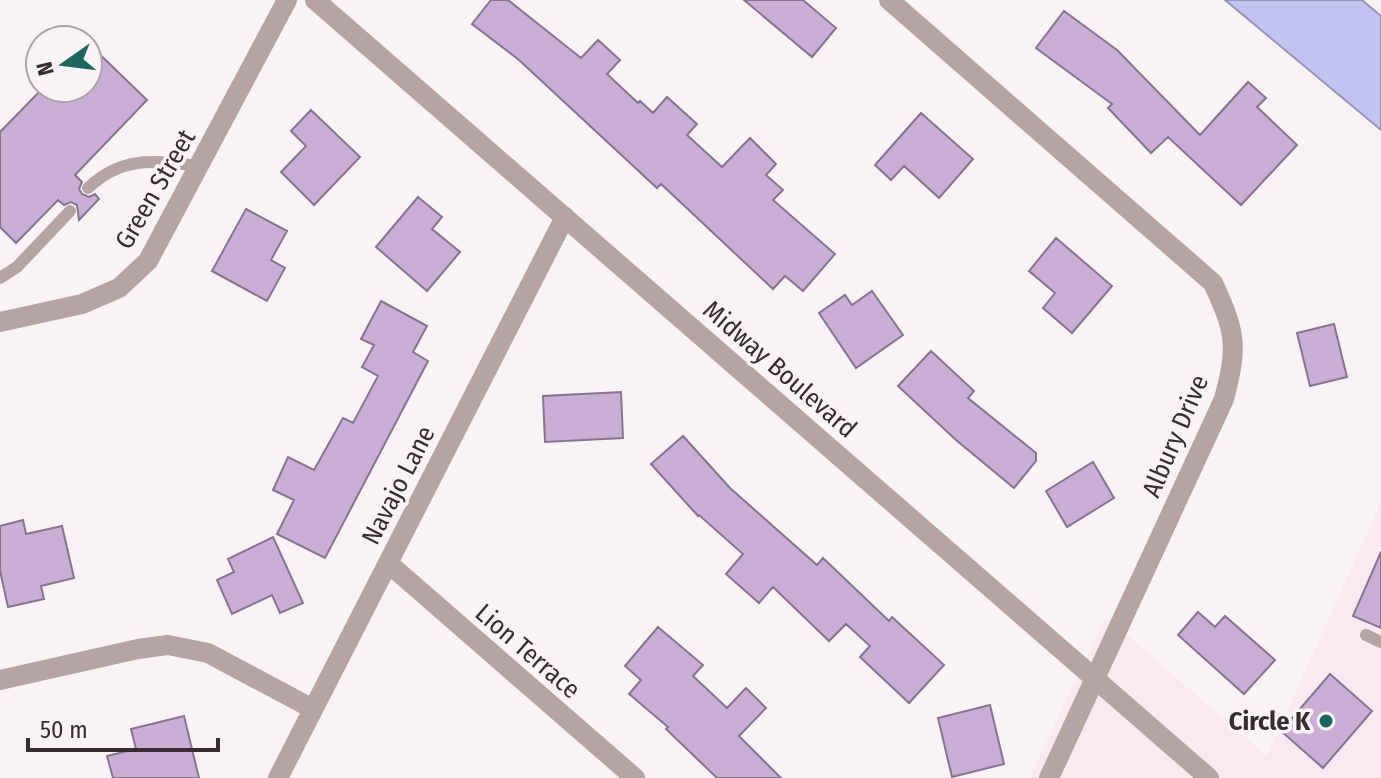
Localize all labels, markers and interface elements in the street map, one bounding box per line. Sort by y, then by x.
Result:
north arrow [24,24,104,104]
text: N [30,59,60,78]
street label: Green Street [109,124,202,254]
street label: Midway Boulevard [697,294,863,444]
street label: Albury Drive [1136,370,1215,502]
street label: Navajo Lane [355,421,441,550]
street label: Lion Terrace [469,598,586,705]
scale bar [28,702,218,752]
place label: Circle K [1229,706,1311,737]
marker: Circle K [1317,712,1335,730]
text: 50 m [40,716,88,744]

